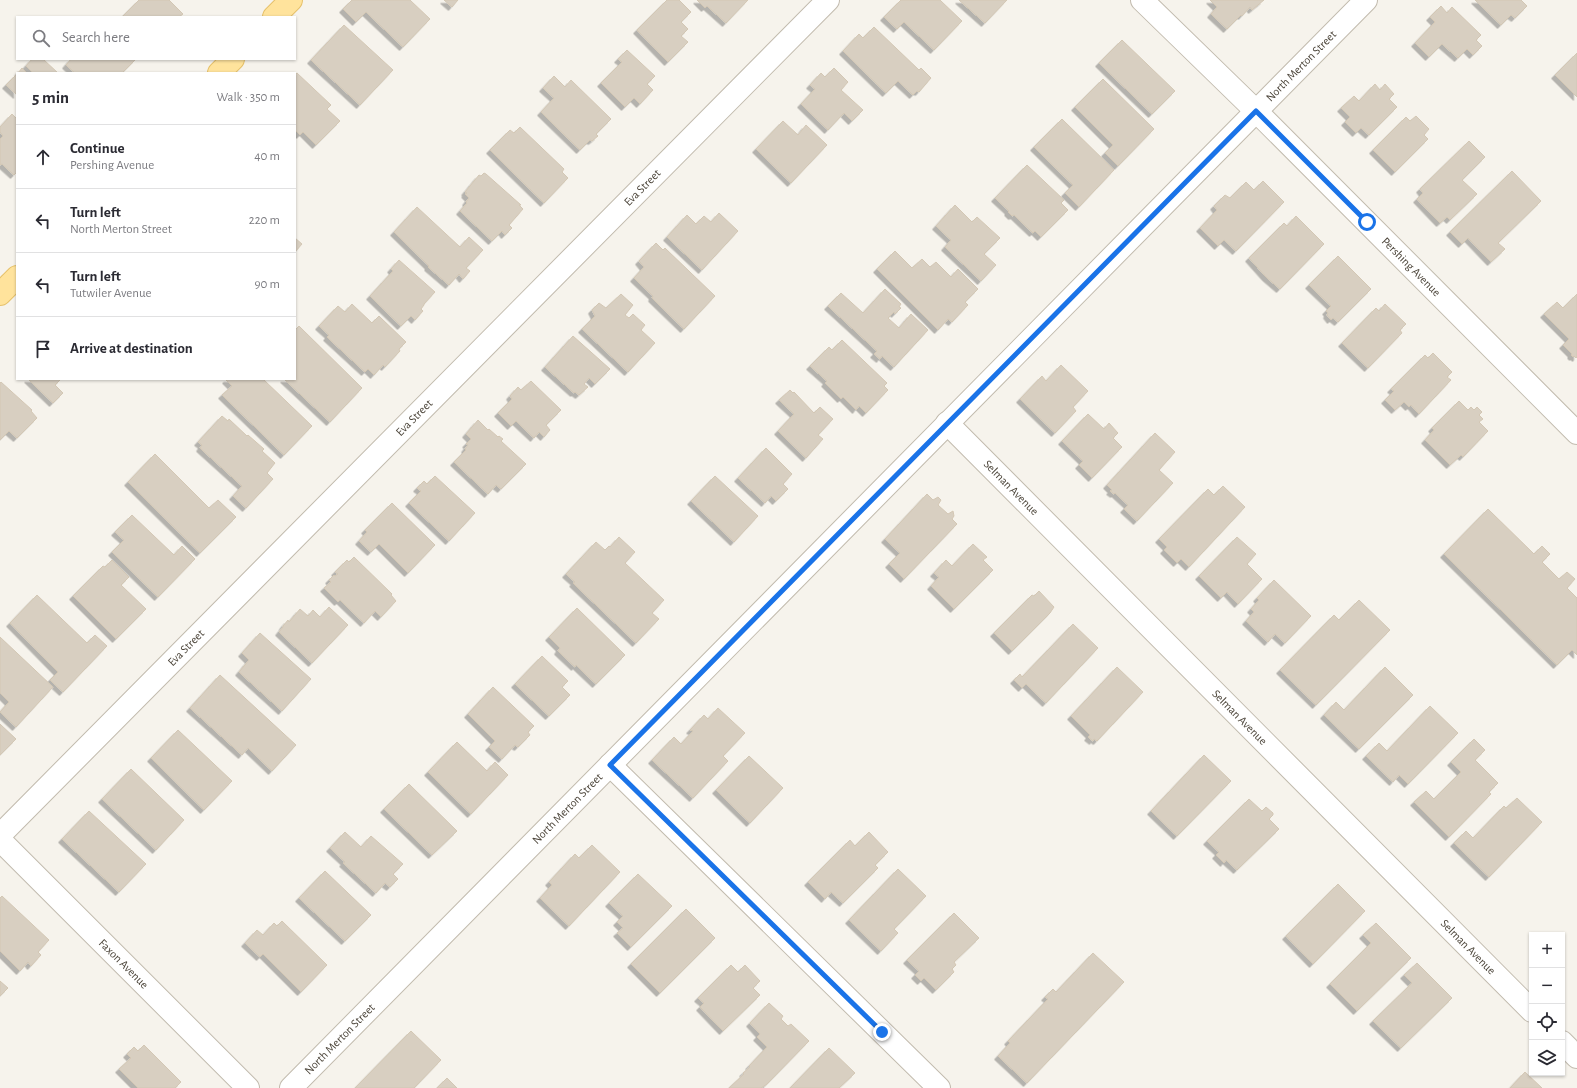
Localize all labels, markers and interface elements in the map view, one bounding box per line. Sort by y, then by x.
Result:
search box [16,16,296,60]
icon: search [30,27,52,49]
street label: North Merton Street [1264,28,1339,104]
text: Search here [62,30,130,45]
text: 5 min [32,89,69,106]
text: Walk · 350 m [216,91,280,104]
text: Continue [70,141,125,156]
icon: ahead [32,146,54,168]
text: 40 m [254,150,280,163]
text: Pershing Avenue [70,159,154,172]
street label: Eva Street [622,167,663,208]
text: Turn left [70,205,121,220]
icon: left [32,210,54,232]
route start [1358,213,1376,231]
text: 220 m [249,214,280,227]
text: North Merton Street [70,223,172,236]
street label: Pershing Avenue [1379,235,1443,299]
text: Turn left [70,269,121,284]
icon: left [32,274,54,296]
text: 90 m [254,278,280,291]
text: Tutwiler Avenue [70,287,152,300]
icon: arrive [32,338,54,360]
text: Arrive at destination [70,341,193,356]
street label: Eva Street [394,397,435,438]
street label: Selman Avenue [981,458,1041,517]
street label: Eva Street [165,627,207,668]
street label: Selman Avenue [1210,687,1269,747]
street label: North Merton Street [530,771,605,846]
street label: Selman Avenue [1438,917,1498,977]
map controls [1529,932,1565,1076]
button: + [1529,932,1565,968]
street label: Faxon Avenue [97,937,151,991]
button: − [1529,968,1565,1004]
street label: North Merton Street [302,1001,377,1077]
button: locate [1529,1004,1565,1040]
route end [873,1023,891,1041]
button: layers [1529,1040,1565,1076]

